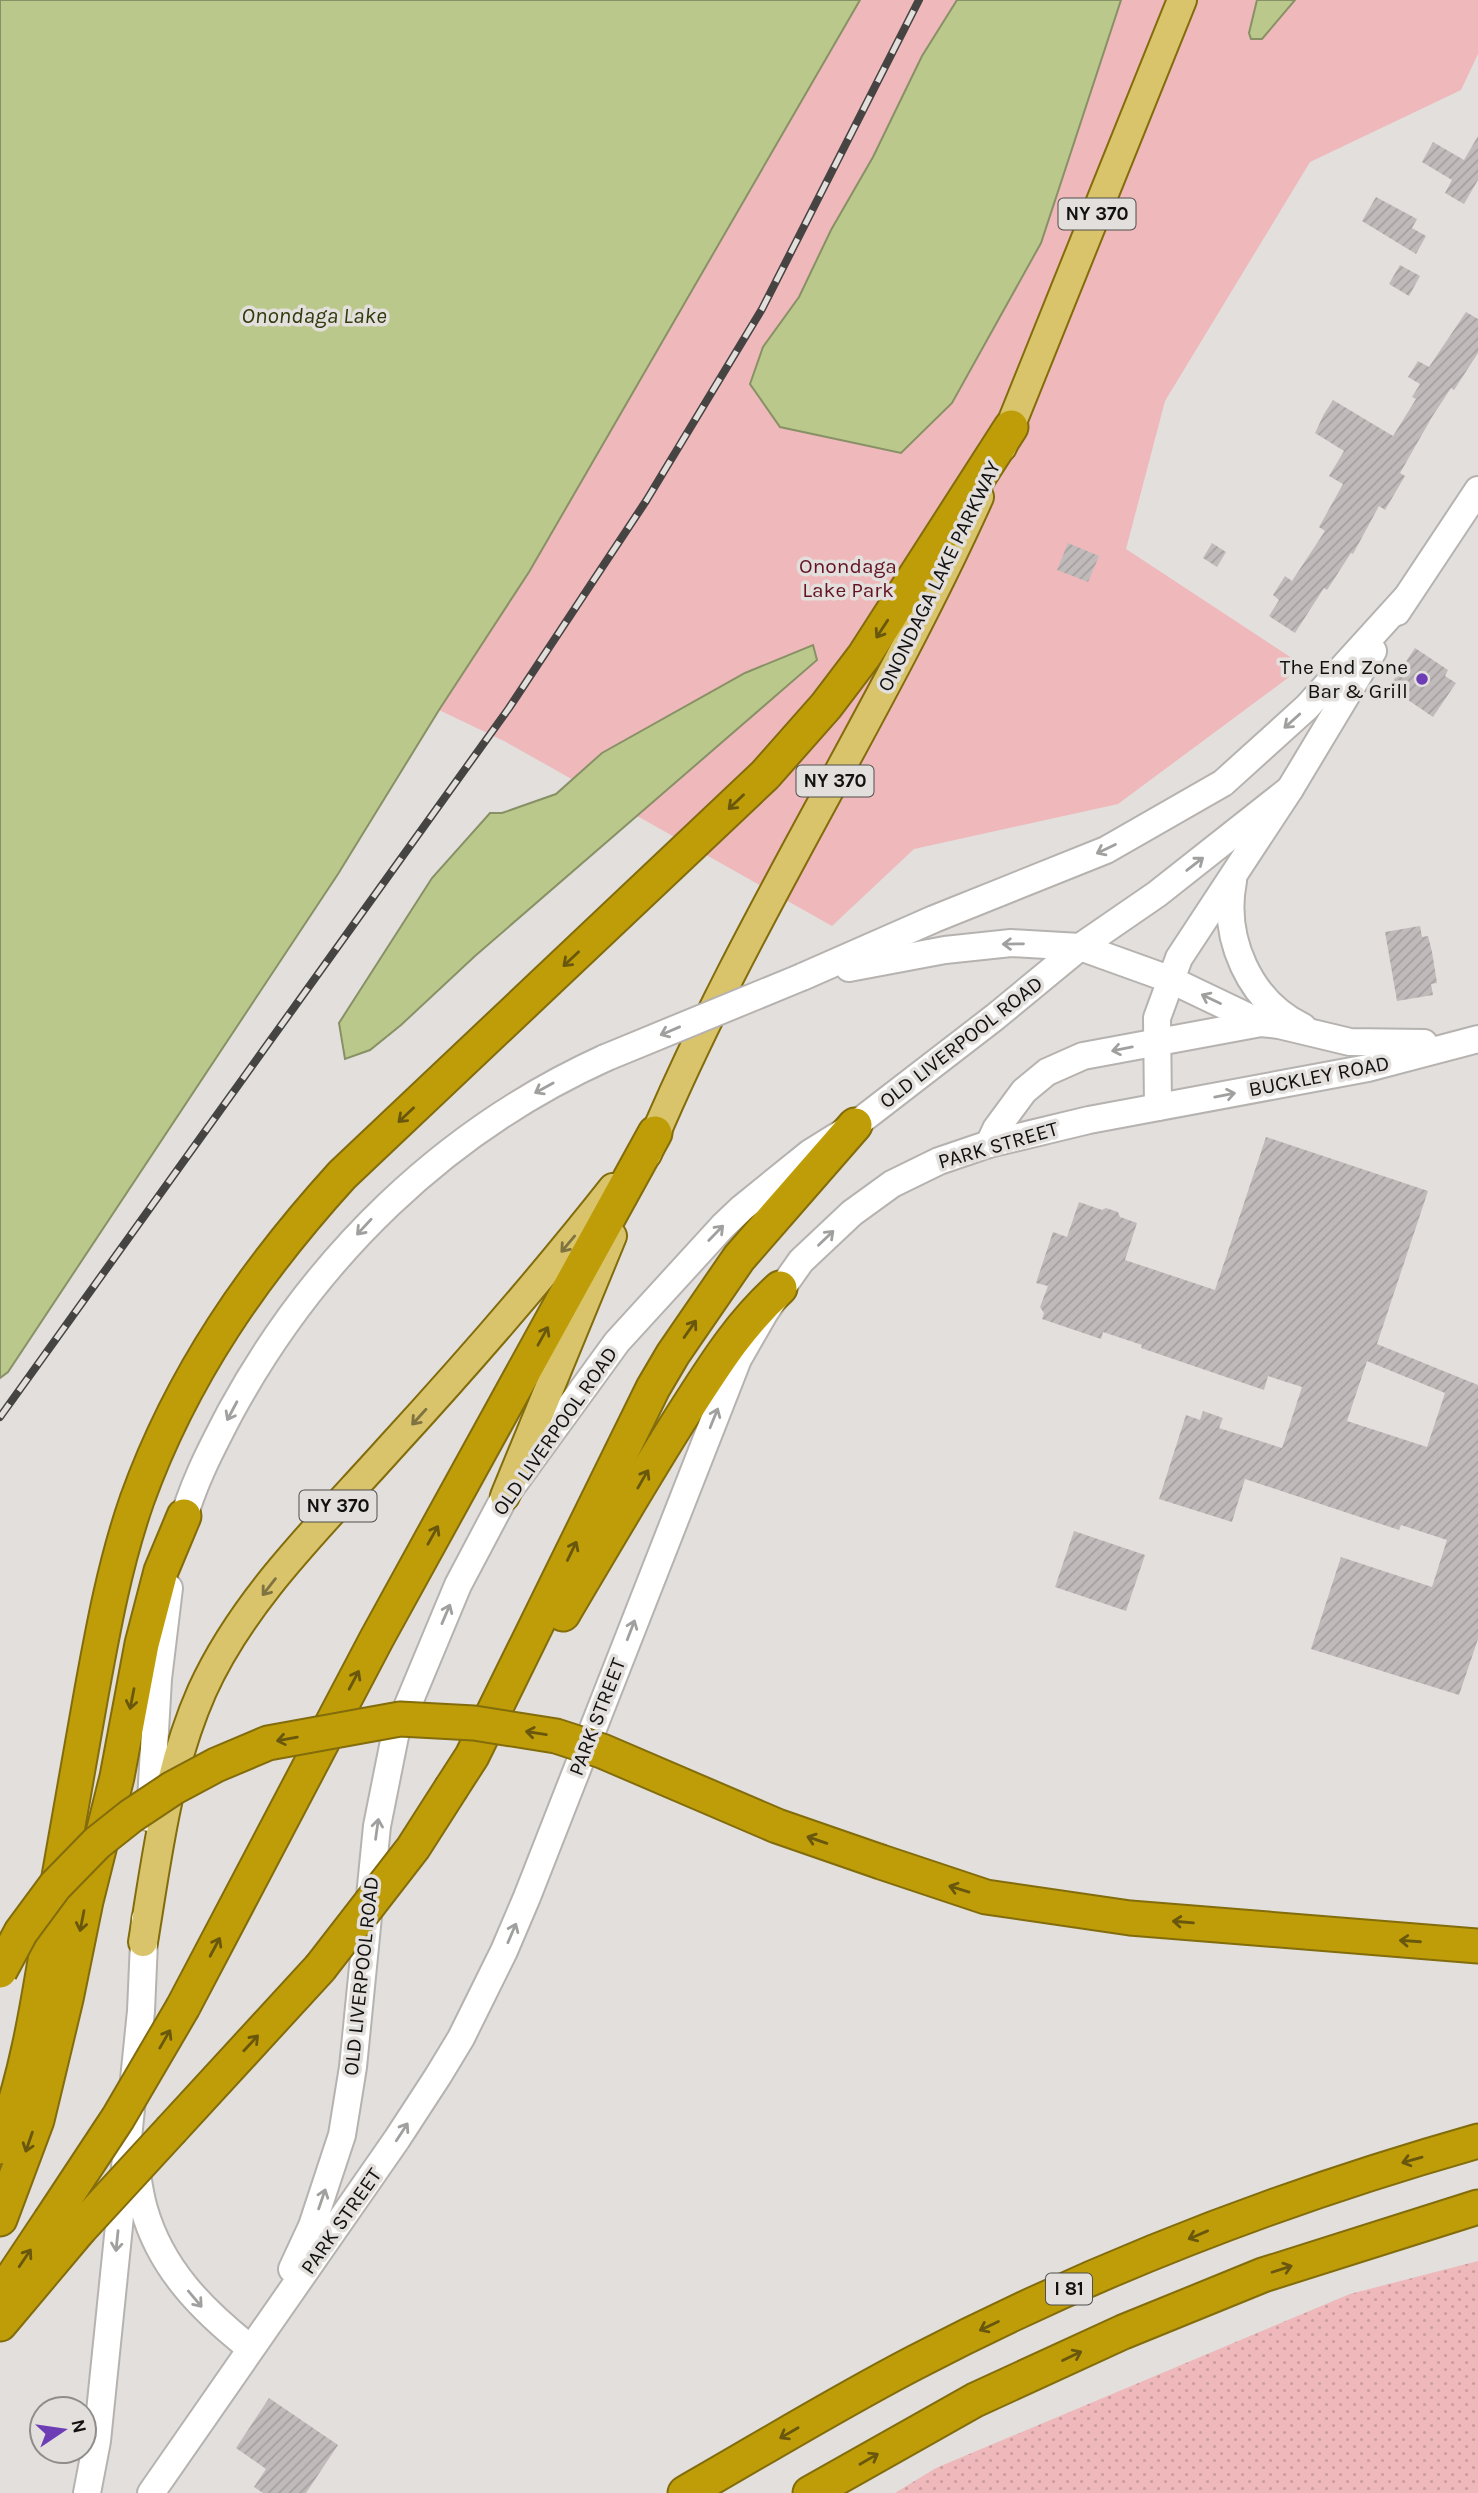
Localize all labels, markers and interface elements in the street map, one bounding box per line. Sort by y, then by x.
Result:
road number: NY 370 [1058,198,1136,230]
water label: Onondaga Lake [241,302,387,329]
street label: ONONDAGA LAKE PARKWAY [873,456,1006,695]
park label: Onondaga Lake Park [799,554,897,602]
one-way arrow [874,618,888,638]
place label: The End Zone Bar & Grill [1280,655,1408,703]
marker: The End Zone Bar & Grill [1414,671,1430,687]
one-way arrow [1283,713,1301,729]
road number: NY 370 [796,766,874,796]
one-way arrow [728,794,745,811]
one-way arrow [1096,843,1117,856]
one-way arrow [1185,856,1204,871]
one-way arrow [1001,937,1024,951]
one-way arrow [563,951,580,968]
street label: OLD LIVERPOOL ROAD [875,971,1047,1113]
one-way arrow [1201,992,1222,1006]
one-way arrow [660,1025,682,1038]
one-way arrow [1111,1043,1134,1056]
street label: BUCKLEY ROAD [1247,1051,1391,1101]
one-way arrow [534,1082,555,1095]
one-way arrow [1213,1087,1236,1101]
one-way arrow [398,1107,415,1124]
street label: PARK STREET [935,1116,1061,1174]
one-way arrow [356,1218,373,1235]
one-way arrow [708,1225,725,1242]
one-way arrow [817,1229,834,1246]
one-way arrow [560,1235,576,1253]
one-way arrow [683,1320,697,1339]
one-way arrow [537,1326,550,1347]
street label: OLD LIVERPOOL ROAD [488,1342,622,1520]
one-way arrow [224,1400,238,1421]
one-way arrow [411,1408,427,1426]
one-way arrow [709,1408,722,1430]
one-way arrow [636,1470,650,1490]
road number: NY 370 [300,1490,376,1522]
one-way arrow [427,1526,441,1546]
one-way arrow [566,1541,579,1562]
one-way arrow [261,1577,276,1596]
one-way arrow [440,1604,453,1625]
one-way arrow [626,1620,638,1642]
street label: PARK STREET [564,1655,631,1779]
one-way arrow [348,1671,362,1691]
one-way arrow [124,1687,138,1710]
one-way arrow [525,1726,548,1739]
one-way arrow [276,1733,299,1746]
one-way arrow [371,1819,384,1841]
one-way arrow [806,1833,828,1845]
street label: OLD LIVERPOOL ROAD [339,1875,383,2077]
one-way arrow [948,1881,970,1894]
one-way arrow [74,1909,88,1932]
one-way arrow [1172,1915,1195,1928]
one-way arrow [506,1923,519,1944]
one-way arrow [1399,1934,1422,1947]
one-way arrow [208,1937,222,1958]
one-way arrow [158,2029,172,2049]
one-way arrow [243,2035,260,2052]
one-way arrow [395,2123,409,2142]
one-way arrow [22,2131,34,2153]
one-way arrow [1401,2154,1424,2167]
street label: PARK STREET [296,2163,387,2279]
one-way arrow [317,2188,329,2210]
one-way arrow [110,2229,123,2252]
one-way arrow [1187,2230,1209,2243]
one-way arrow [18,2249,32,2268]
one-way arrow [1271,2261,1293,2274]
road number: I 81 [1046,2274,1092,2304]
one-way arrow [187,2290,203,2308]
one-way arrow [979,2320,1000,2333]
one-way arrow [1061,2348,1082,2362]
north arrow [28,2395,98,2465]
text: N [66,2417,91,2436]
one-way arrow [779,2426,799,2440]
one-way arrow [859,2452,879,2466]

